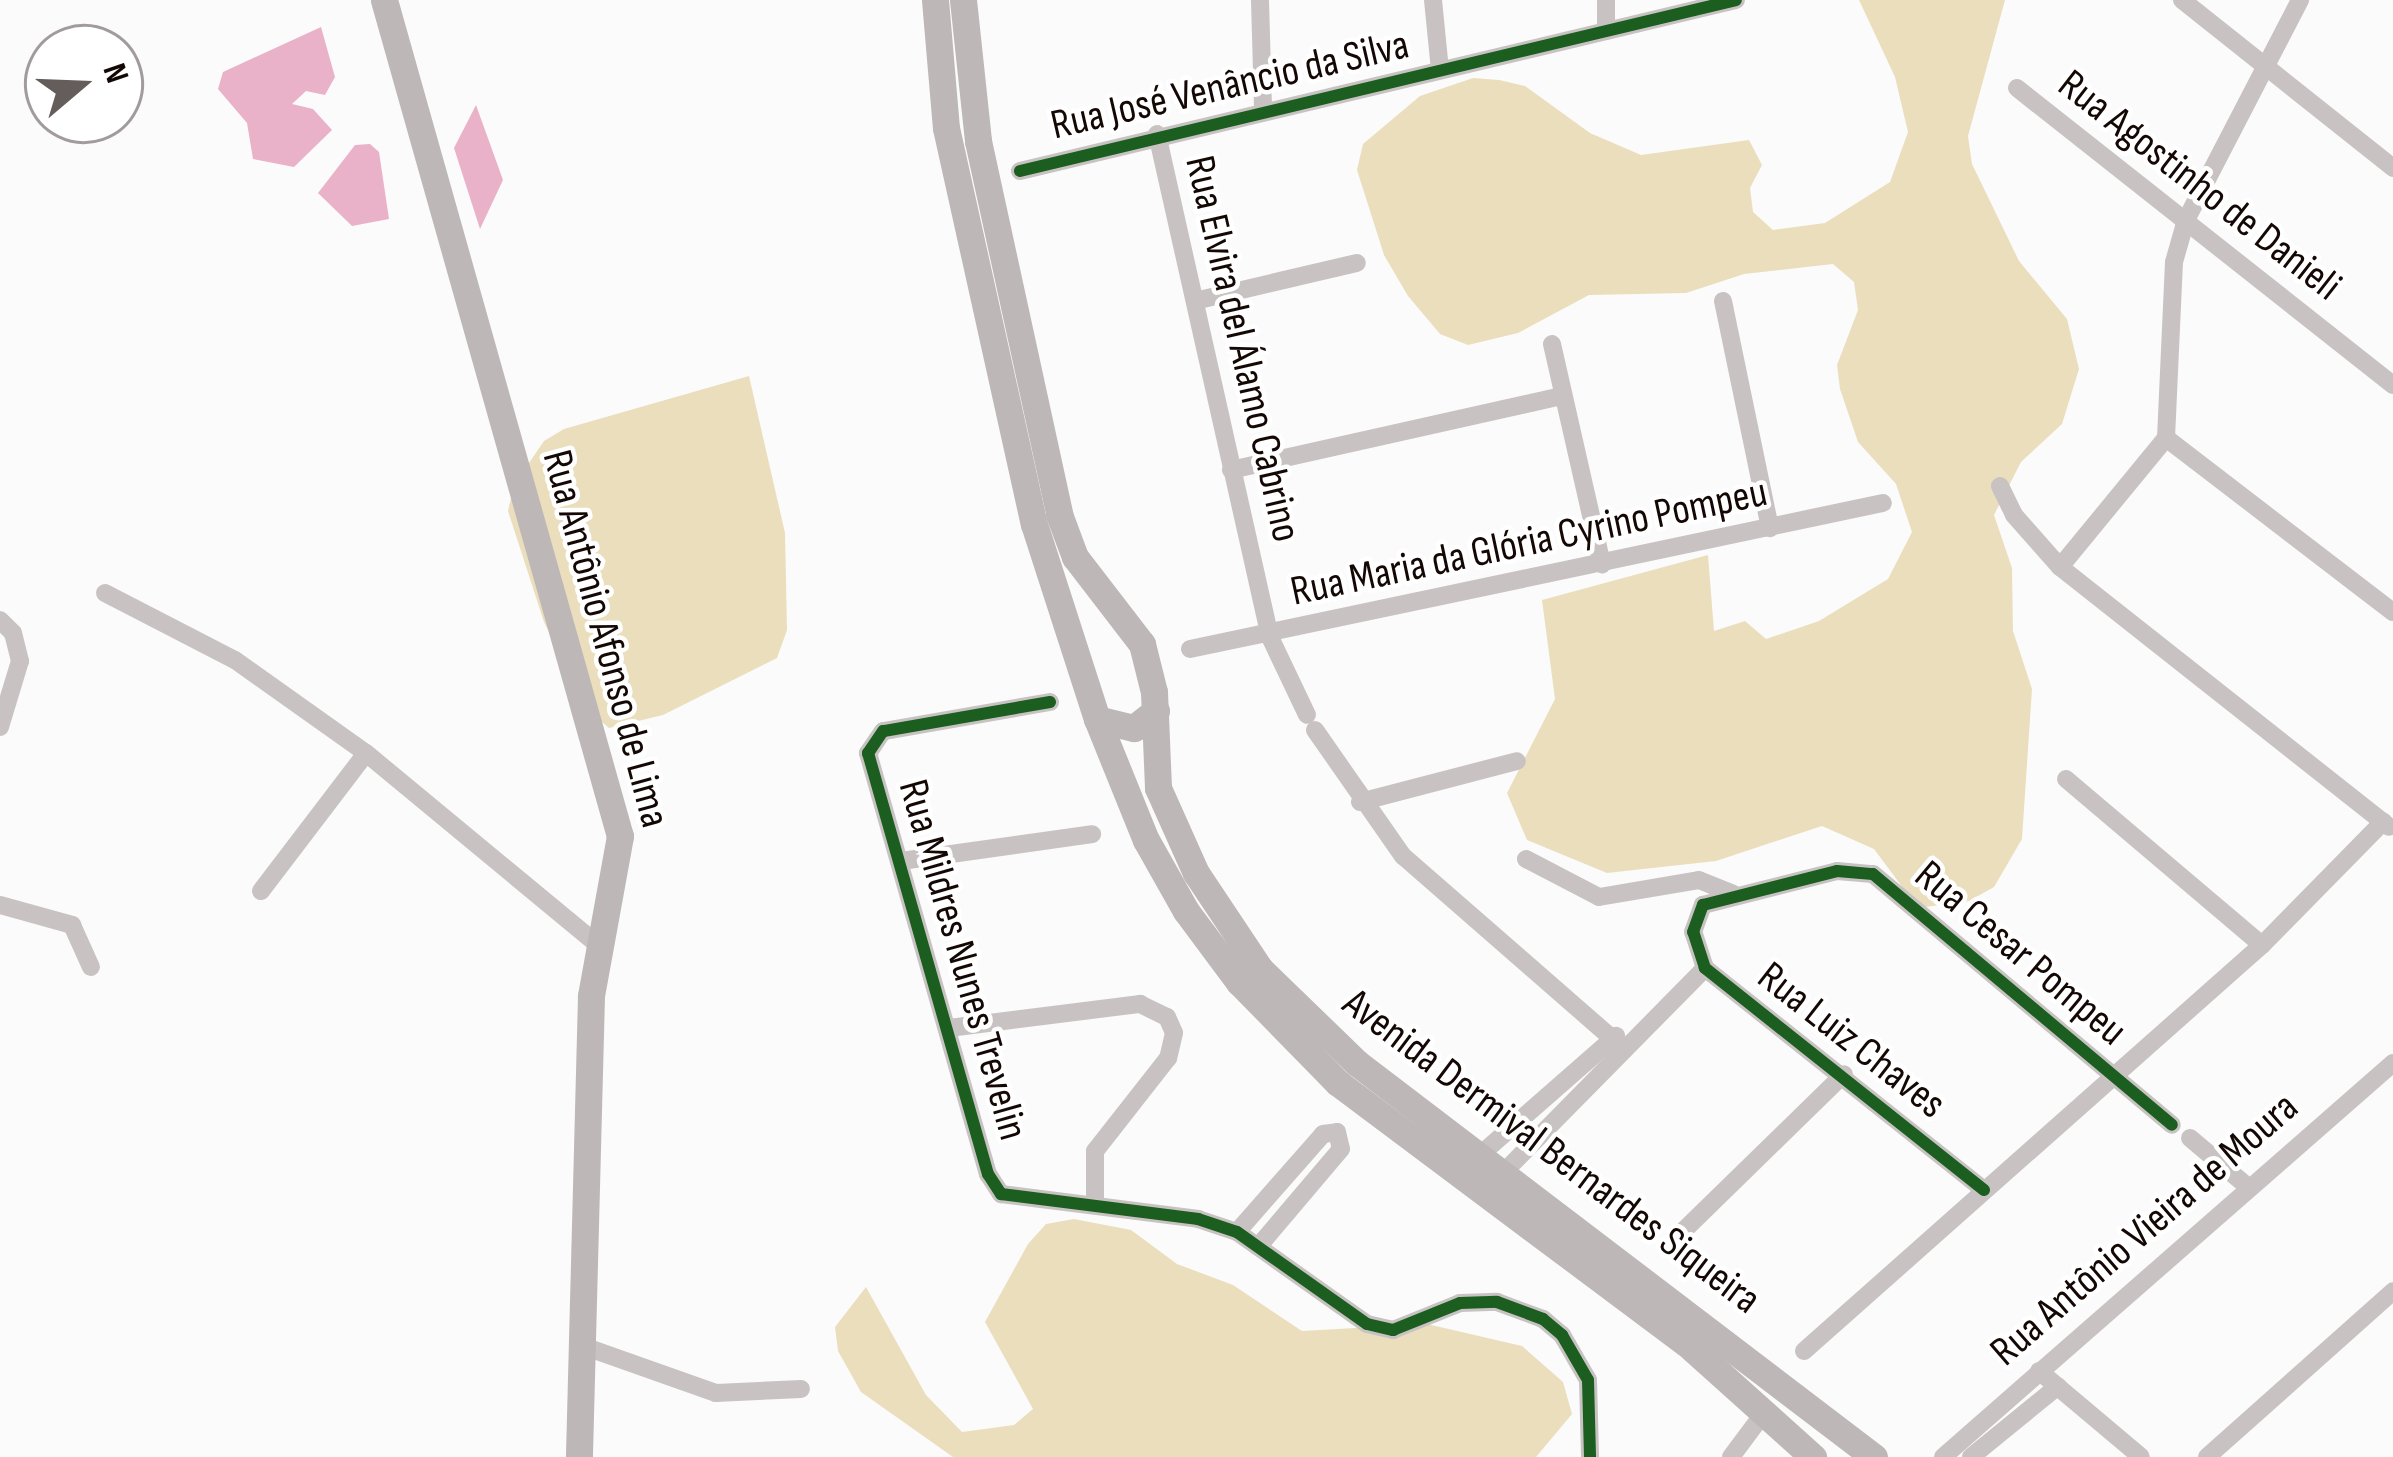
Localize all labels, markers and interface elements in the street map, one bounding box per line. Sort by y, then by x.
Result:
street label: Rua José Venâncio da Silva [1046,20,1414,152]
north arrow [24,24,144,144]
text: N [93,58,137,88]
street label: Rua Agostinho de Danieli [2048,60,2350,312]
street label: Rua Elvira del Álamo Cabrino [1173,151,1311,547]
street label: Rua Antônio Afonso de Lima [530,445,680,833]
street label: Rua Maria da Glória Cyrino Pompeu [1286,468,1772,618]
street label: Rua Mildres Nunes Trevelin [886,774,1038,1146]
street label: Rua Cesar Pompeu [1904,851,2136,1057]
street label: Rua Luiz Chaves [1747,952,1955,1130]
street label: Avenida Dermival Bernardes Siqueira [1332,979,1770,1325]
street label: Rua Antônio Vieira de Moura [1981,1083,2309,1377]

